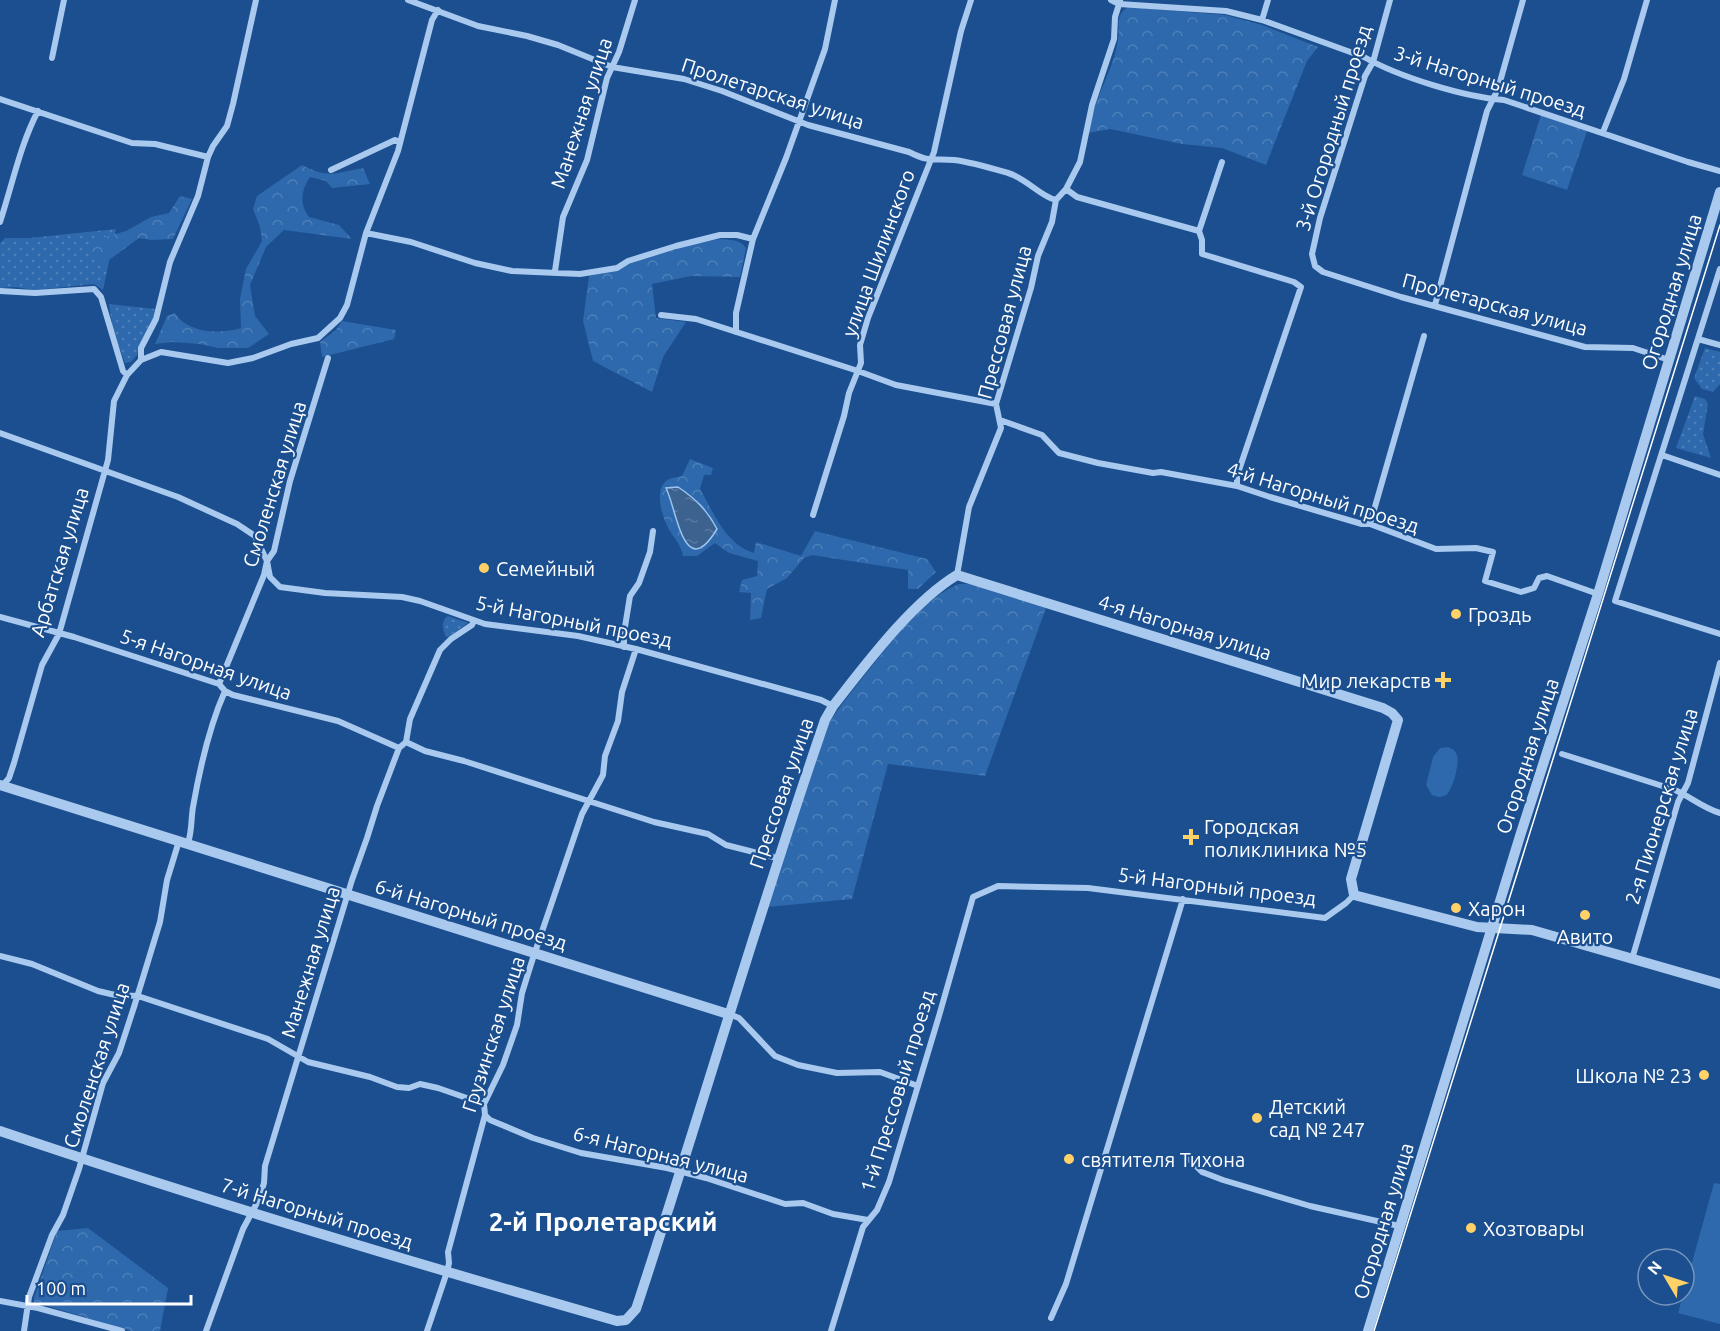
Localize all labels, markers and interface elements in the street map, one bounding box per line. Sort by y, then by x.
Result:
street label: 3-й Огородный проезд [1291,22,1375,234]
street label: Манежная улица [546,35,616,191]
street label: 3-й Нагорный проезд [1391,41,1589,121]
street label: Пролетарская улица [679,53,867,133]
street label: улица Шилинского [837,166,919,340]
street label: Огородная улица [1636,211,1706,373]
street label: Прессовая улица [972,243,1036,401]
street label: Пролетарская улица [1400,268,1590,340]
street label: Смоленская улица [238,398,310,570]
street label: 4-й Нагорный проезд [1224,457,1422,537]
street label: Арбатская улица [25,484,93,640]
place label: Семейный [496,557,595,580]
marker: Семейный [477,561,491,575]
street label: 4-я Нагорная улица [1096,590,1274,664]
street label: 5-й Нагорный проезд [474,591,674,651]
place label: Гроздь [1468,603,1531,626]
marker: Гроздь [1449,607,1463,621]
street label: 5-я Нагорная улица [117,624,295,704]
place label: Мир лекарств [1301,669,1431,692]
marker: Мир лекарств [1436,673,1450,687]
street label: Огородная улица [1491,675,1563,837]
street label: 2-я Пионерская улица [1620,705,1702,907]
street label: Прессовая улица [744,714,818,872]
place label: Городская поликлиника №5 [1204,815,1367,861]
marker: Городская поликлиника №5 [1182,828,1200,846]
street label: 5-й Нагорный проезд [1117,862,1318,910]
street label: 6-й Нагорный проезд [372,874,570,954]
street label: Манежная улица [276,883,344,1041]
place label: Харон [1468,897,1526,920]
marker: Харон [1449,901,1463,915]
marker: Авито [1578,908,1592,922]
place label: Авито [1557,925,1613,948]
street label: Грузинская улица [457,953,529,1115]
street label: Смоленская улица [58,979,134,1151]
street label: 1-й Прессовый проезд [855,987,939,1195]
place label: Школа № 23 [1575,1064,1692,1087]
marker: Школа № 23 [1697,1068,1711,1082]
place label: Детский сад № 247 [1269,1095,1365,1141]
marker: Детский сад № 247 [1250,1111,1264,1125]
street label: 6-я Нагорная улица [571,1121,751,1187]
street label: Огородная улица [1348,1140,1418,1302]
place label: святителя Тихона [1081,1148,1245,1171]
marker: святителя Тихона [1062,1152,1076,1166]
street label: 7-й Нагорный проезд [218,1173,416,1253]
district label: 2-й Пролетарский [489,1207,717,1236]
place label: Хозтовары [1483,1217,1585,1240]
marker: Хозтовары [1464,1221,1478,1235]
north arrow [1636,1247,1696,1307]
text: N [1644,1257,1665,1278]
scale bar [27,1268,190,1306]
text: 100 m [36,1278,86,1298]

